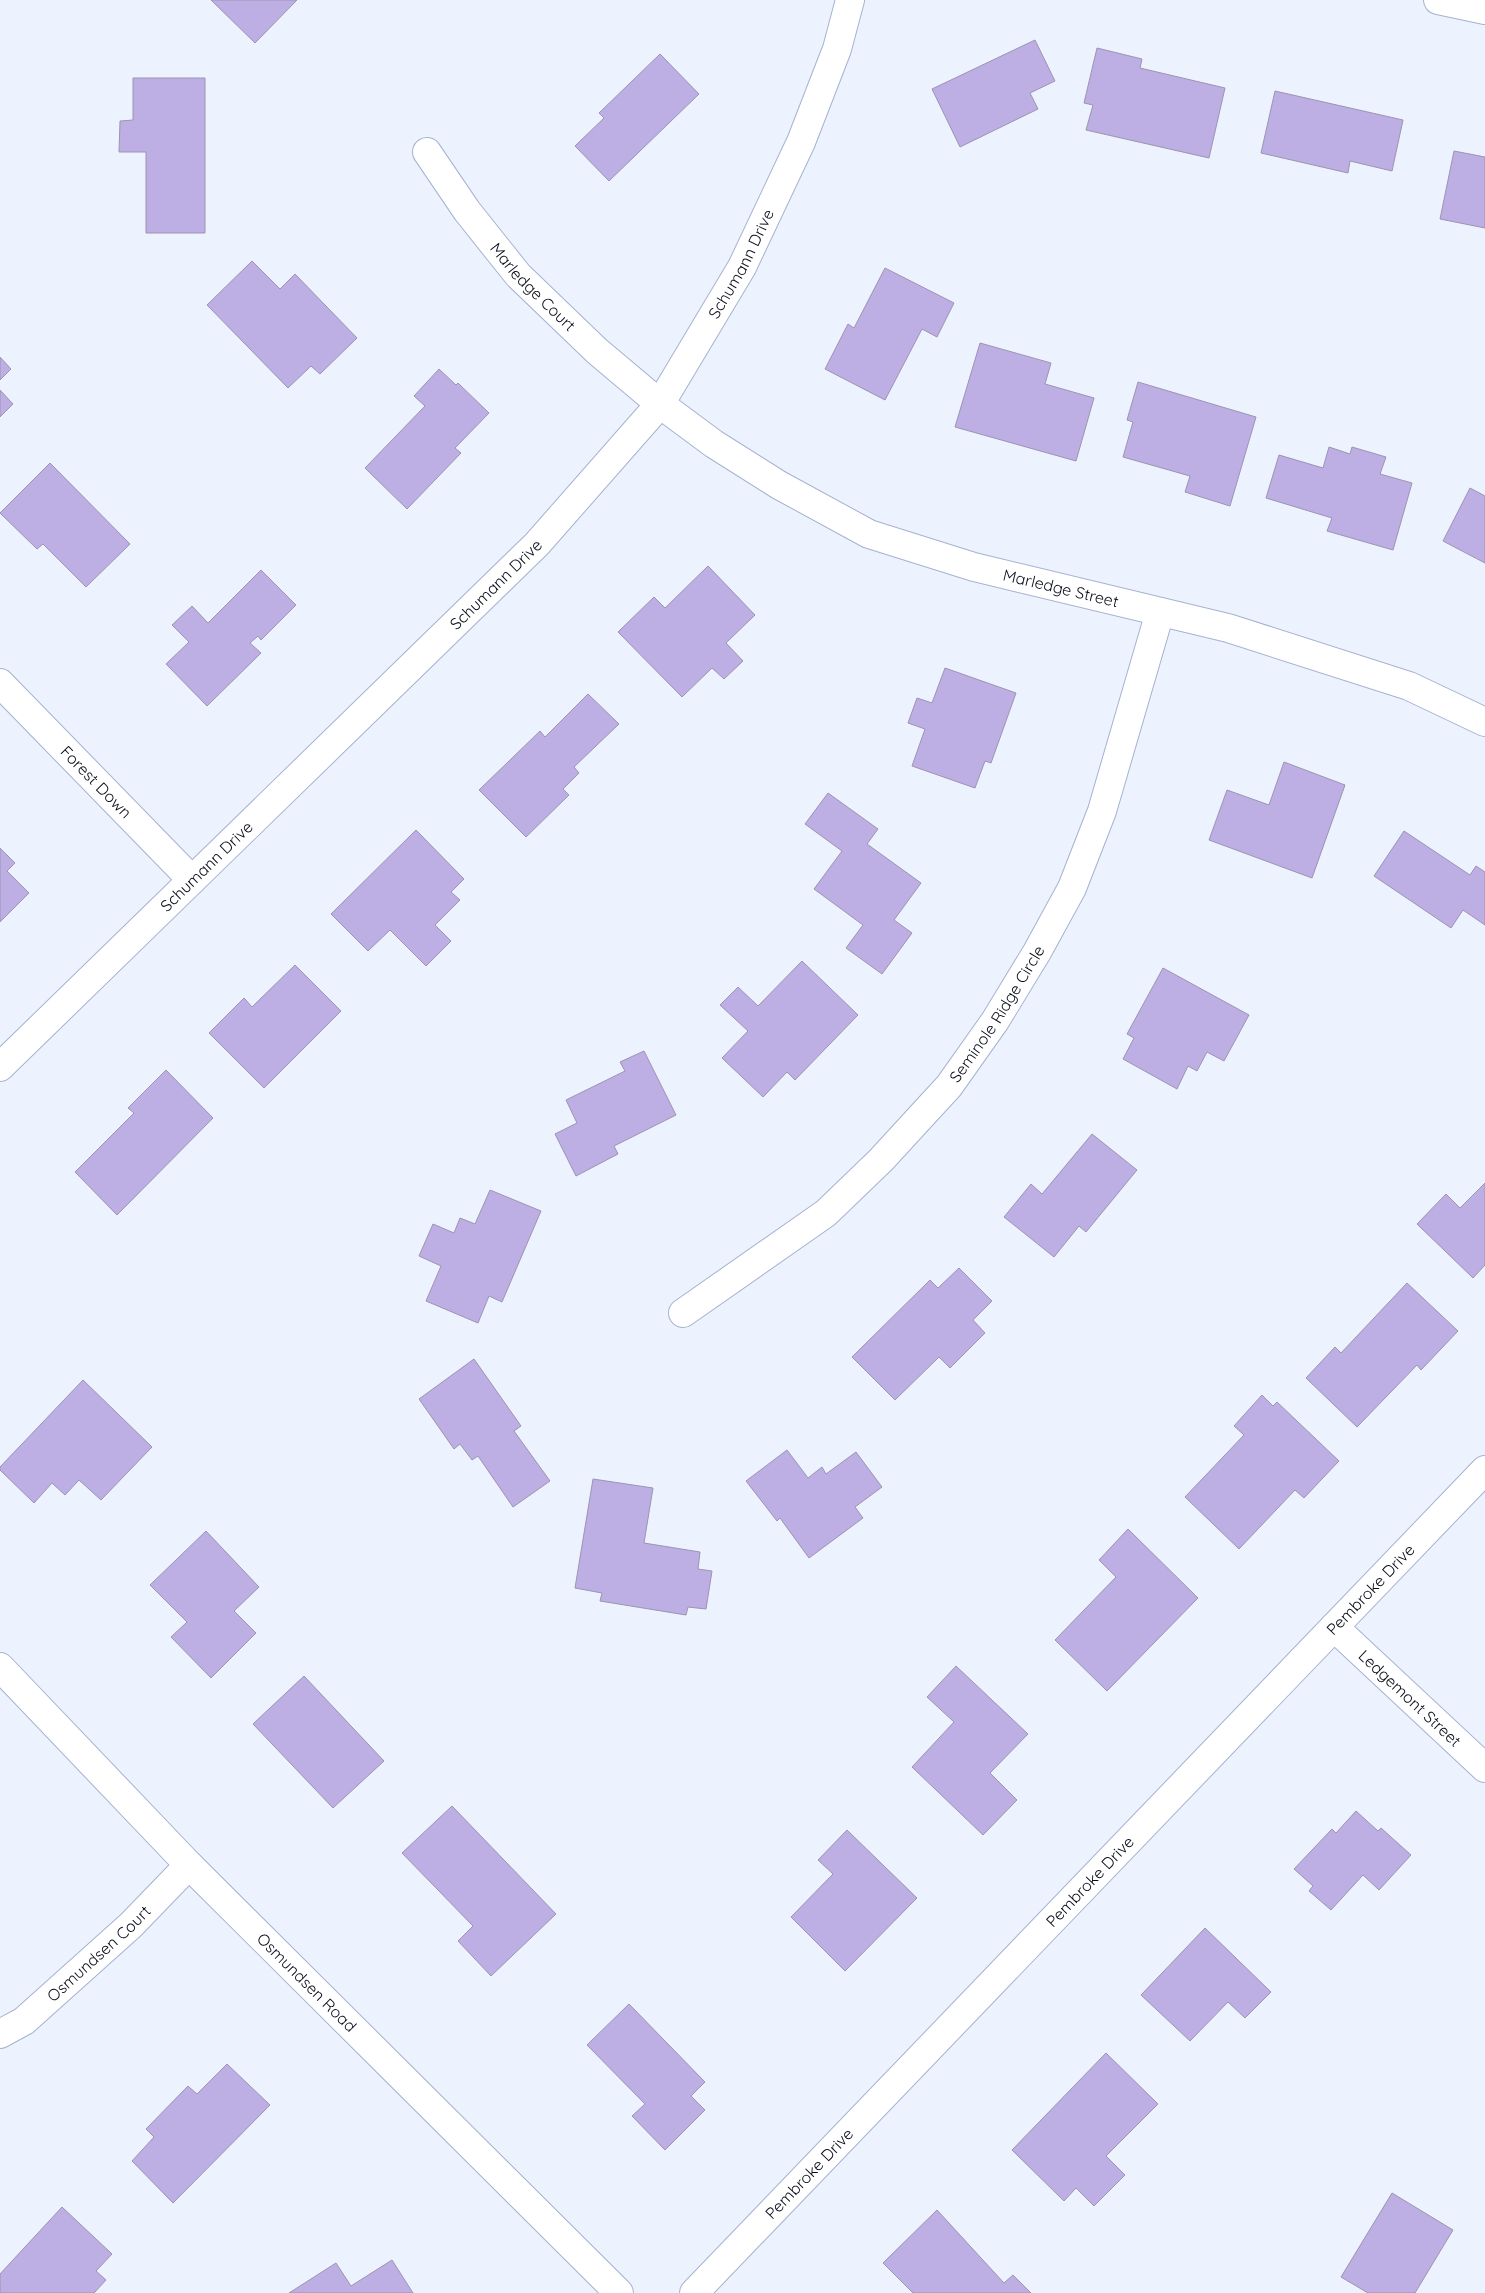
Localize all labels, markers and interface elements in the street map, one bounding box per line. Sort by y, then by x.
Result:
street label: Schumann Drive [704,206,778,322]
street label: Marledge Court [486,238,580,335]
street label: Schumann Drive [445,535,546,634]
street label: Marledge Street [1001,564,1121,611]
street label: Forest Down [57,741,136,822]
street label: Schumann Drive [156,817,257,916]
street label: Seminole Ridge Circle [945,942,1049,1086]
street label: Pembroke Drive [1322,1540,1419,1639]
street label: Ledgemont Street [1355,1645,1465,1751]
street label: Pembroke Drive [1041,1832,1138,1931]
street label: Osmundsen Court [43,1901,155,2006]
street label: Osmundsen Road [253,1929,361,2036]
street label: Pembroke Drive [761,2124,857,2223]

